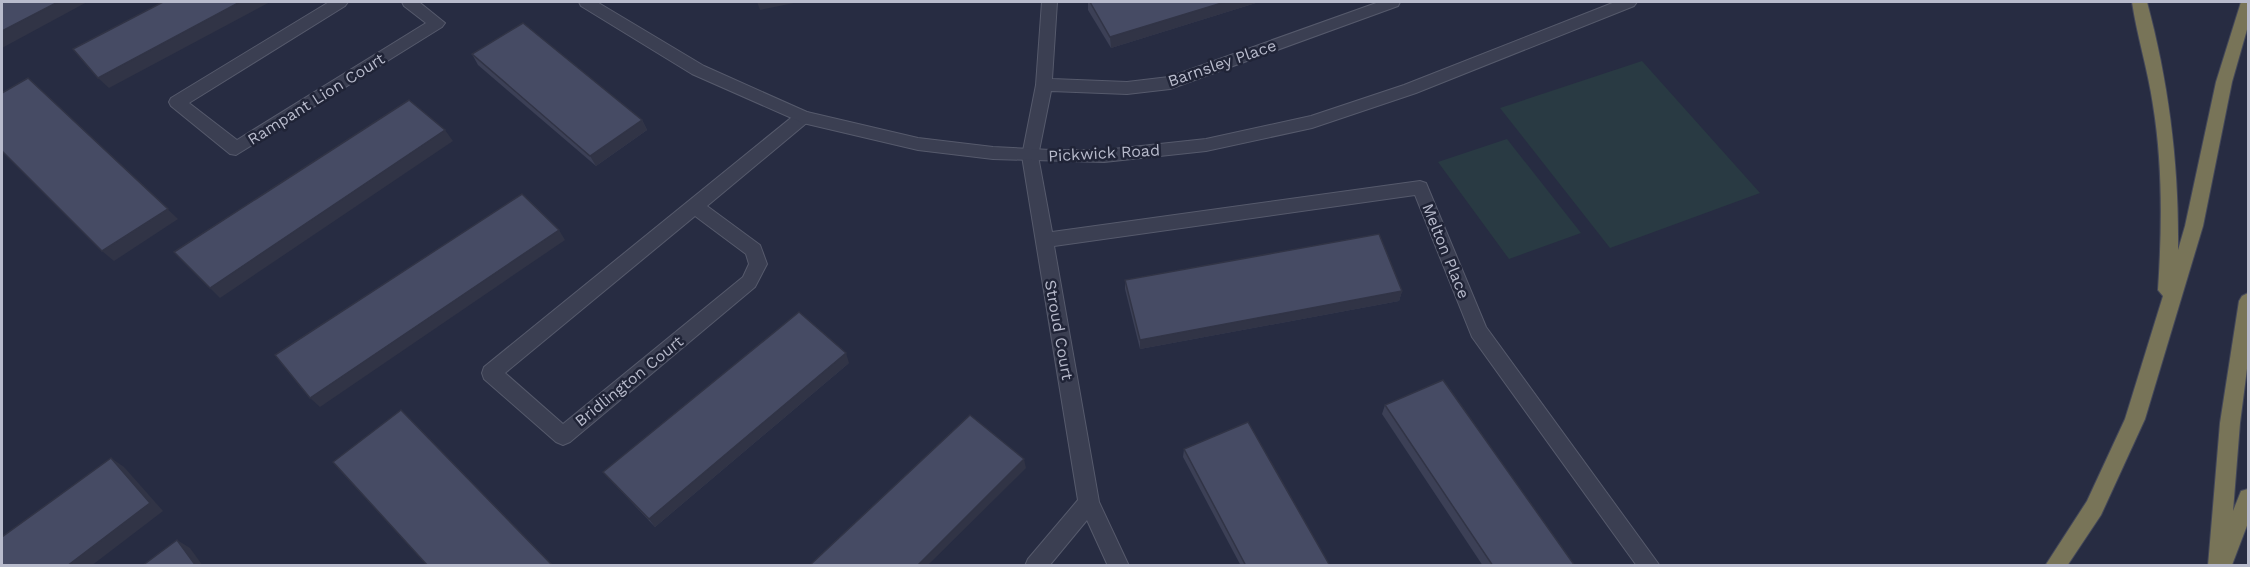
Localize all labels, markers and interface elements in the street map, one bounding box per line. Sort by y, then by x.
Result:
street label: Barnsley Place [1165,36,1279,90]
street label: Rampant Lion Court [244,49,388,149]
street label: Pickwick Road [1048,141,1160,165]
street label: Melton Place [1418,201,1474,301]
street label: Stroud Court [1041,278,1077,382]
street label: Bridlington Court [571,331,687,430]

